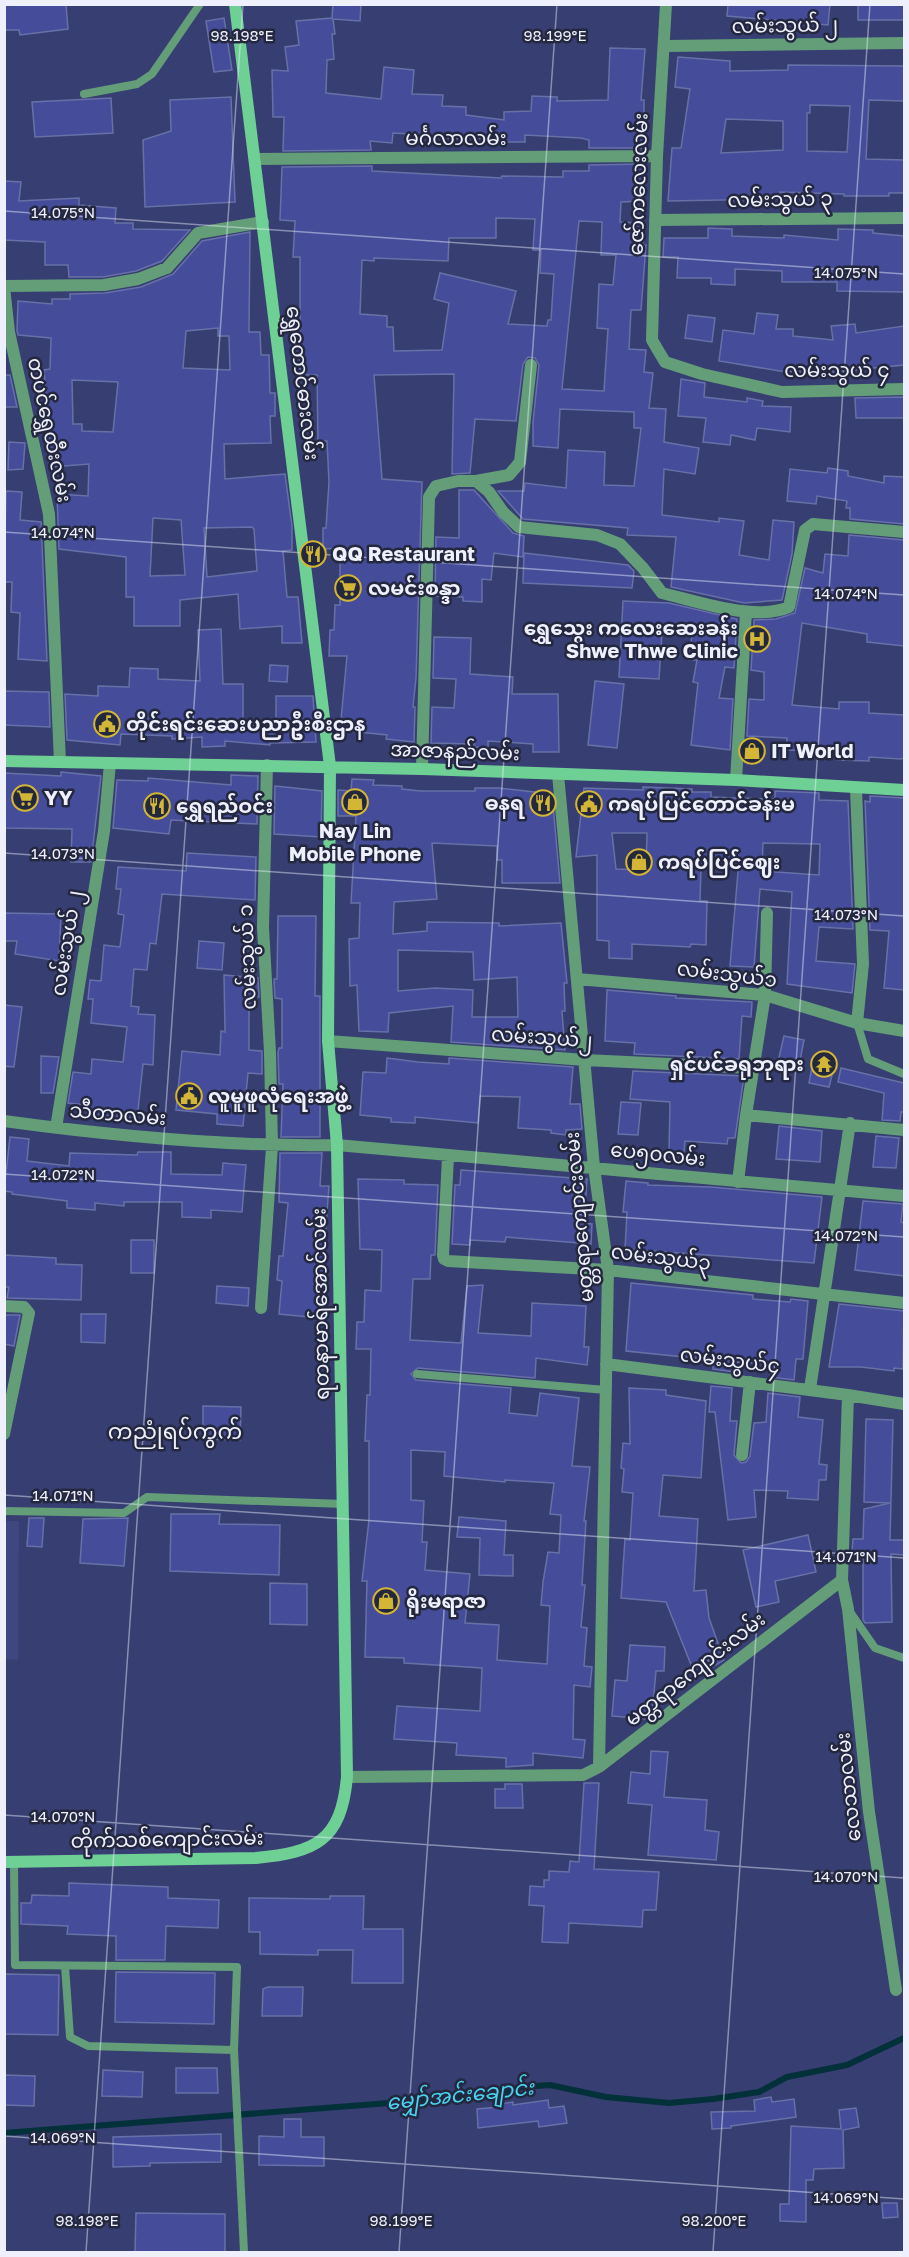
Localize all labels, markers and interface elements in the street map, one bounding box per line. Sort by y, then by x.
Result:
street label: လမ်းသွယ် ၂ [731,10,839,42]
text: 98.198°E [210,26,274,44]
text: 98.199°E [523,26,587,44]
street label: ဇော်ကလေးလမ်း [622,112,651,256]
street label: မင်္ဂလာလမ်း [405,124,507,149]
street label: လမ်းသွယ် ၃ [727,184,833,216]
text: 14.075°N [31,203,95,221]
text: 14.075°N [814,263,878,281]
street label: ရွှေတောင်ဓားလမ်း [278,304,326,462]
street label: တပင်ရွှေထီးလမ်း [19,355,79,505]
street label: လမ်းသွယ် ၄ [784,356,890,386]
text: 14.074°N [31,523,95,541]
restaurant icon: QQ Restaurant [298,539,328,569]
place label: QQ Restaurant [332,541,475,565]
supermarket icon: လမင်းစန္ဒာ [333,573,363,603]
place label: လမင်းစန္ဒာ [368,575,460,604]
text: 14.074°N [814,584,878,602]
place label: ရွှေသွေး ကလေးဆေးခန်း Shwe Thwe Clinic [524,615,738,662]
hospital icon: ရွှေသွေး ကလေးဆေးခန်း Shwe Thwe Clinic [742,624,772,654]
public building icon: တိုင်းရင်းဆေးပညာဦးစီးဌာန [92,709,122,739]
place label: တိုင်းရင်းဆေးပညာဦးစီးဌာန [126,711,365,740]
street label: အာဇာနည်လမ်း [390,735,520,769]
shop icon: IT World [737,736,767,766]
place label: IT World [771,738,854,762]
supermarket icon: YY [10,783,40,813]
place label: YY [44,785,73,809]
shop icon: Nay Lin Mobile Phone [340,787,370,817]
restaurant icon: ဓနရ [528,788,558,818]
public building icon: ကရပ်ပြင်တောင်ခန်းမ [574,789,604,819]
place label: ဓနရ [485,790,525,819]
restaurant icon: ရွှေရည်ဝင်း [142,791,172,821]
place label: ကရပ်ပြင်တောင်ခန်းမ [608,791,795,820]
place label: ရွှေရည်ဝင်း [176,793,273,822]
place label: Nay Lin Mobile Phone [289,818,421,865]
text: 14.073°N [31,844,95,862]
shop icon: ကရပ်ပြင်ဈေး [624,847,654,877]
place label: ကရပ်ပြင်ဈေး [658,849,781,878]
street label: လမ်းသွယ် ၂ [44,888,90,998]
street label: လမ်းသွယ် ၁ [231,904,265,1010]
text: 14.073°N [814,905,878,923]
street label: လမ်းသွယ်၁ [675,954,779,996]
street label: လမ်းသွယ်၂ [490,1019,594,1057]
temple icon: ရှင်ပင်ခရုဘုရား [809,1049,839,1079]
place label: ရှင်ပင်ခရုဘုရား [670,1051,804,1080]
public building icon: လူမူဖူလုံရေးအဖွဲ့ [174,1081,204,1111]
place label: လူမူဖူလုံရေးအဖွဲ့ [208,1083,352,1112]
street label: သီတာလမ်း [69,1096,168,1129]
street label: မတ္တရာကျောင်းလမ်း [558,1131,602,1303]
street label: ပေ၅၀လမ်း [609,1135,707,1175]
text: 14.072°N [31,1165,95,1183]
street label: ရတနာမာရ်အောင်လမ်း [304,1208,338,1400]
text: 14.072°N [814,1226,878,1244]
street label: လမ်းသွယ်၃ [609,1237,713,1279]
street label: လမ်းသွယ်၄ [678,1340,782,1382]
district label: ကညုံရပ်ကွက် [108,1416,242,1449]
text: 14.071°N [32,1486,94,1504]
text: 14.071°N [815,1547,877,1565]
shop icon: ရိုးမရာဇာ [371,1586,401,1616]
place label: ရိုးမရာဇာ [406,1588,486,1617]
street label: မတ္တရာကျောင်းလမ်း [619,1605,772,1734]
street label: လေသာလမ်း [828,1731,865,1843]
text: 14.070°N [31,1807,95,1825]
street label: တိုက်သစ်ကျောင်းလမ်း [70,1823,264,1858]
text: 14.070°N [814,1867,878,1885]
water label: မျှော်အင်းချောင်း [385,2072,537,2120]
text: 14.069°N [30,2128,96,2146]
text: 14.069°N [813,2188,879,2206]
text: 98.198°E [55,2211,119,2229]
text: 98.199°E [369,2211,433,2229]
text: 98.200°E [681,2211,747,2229]

